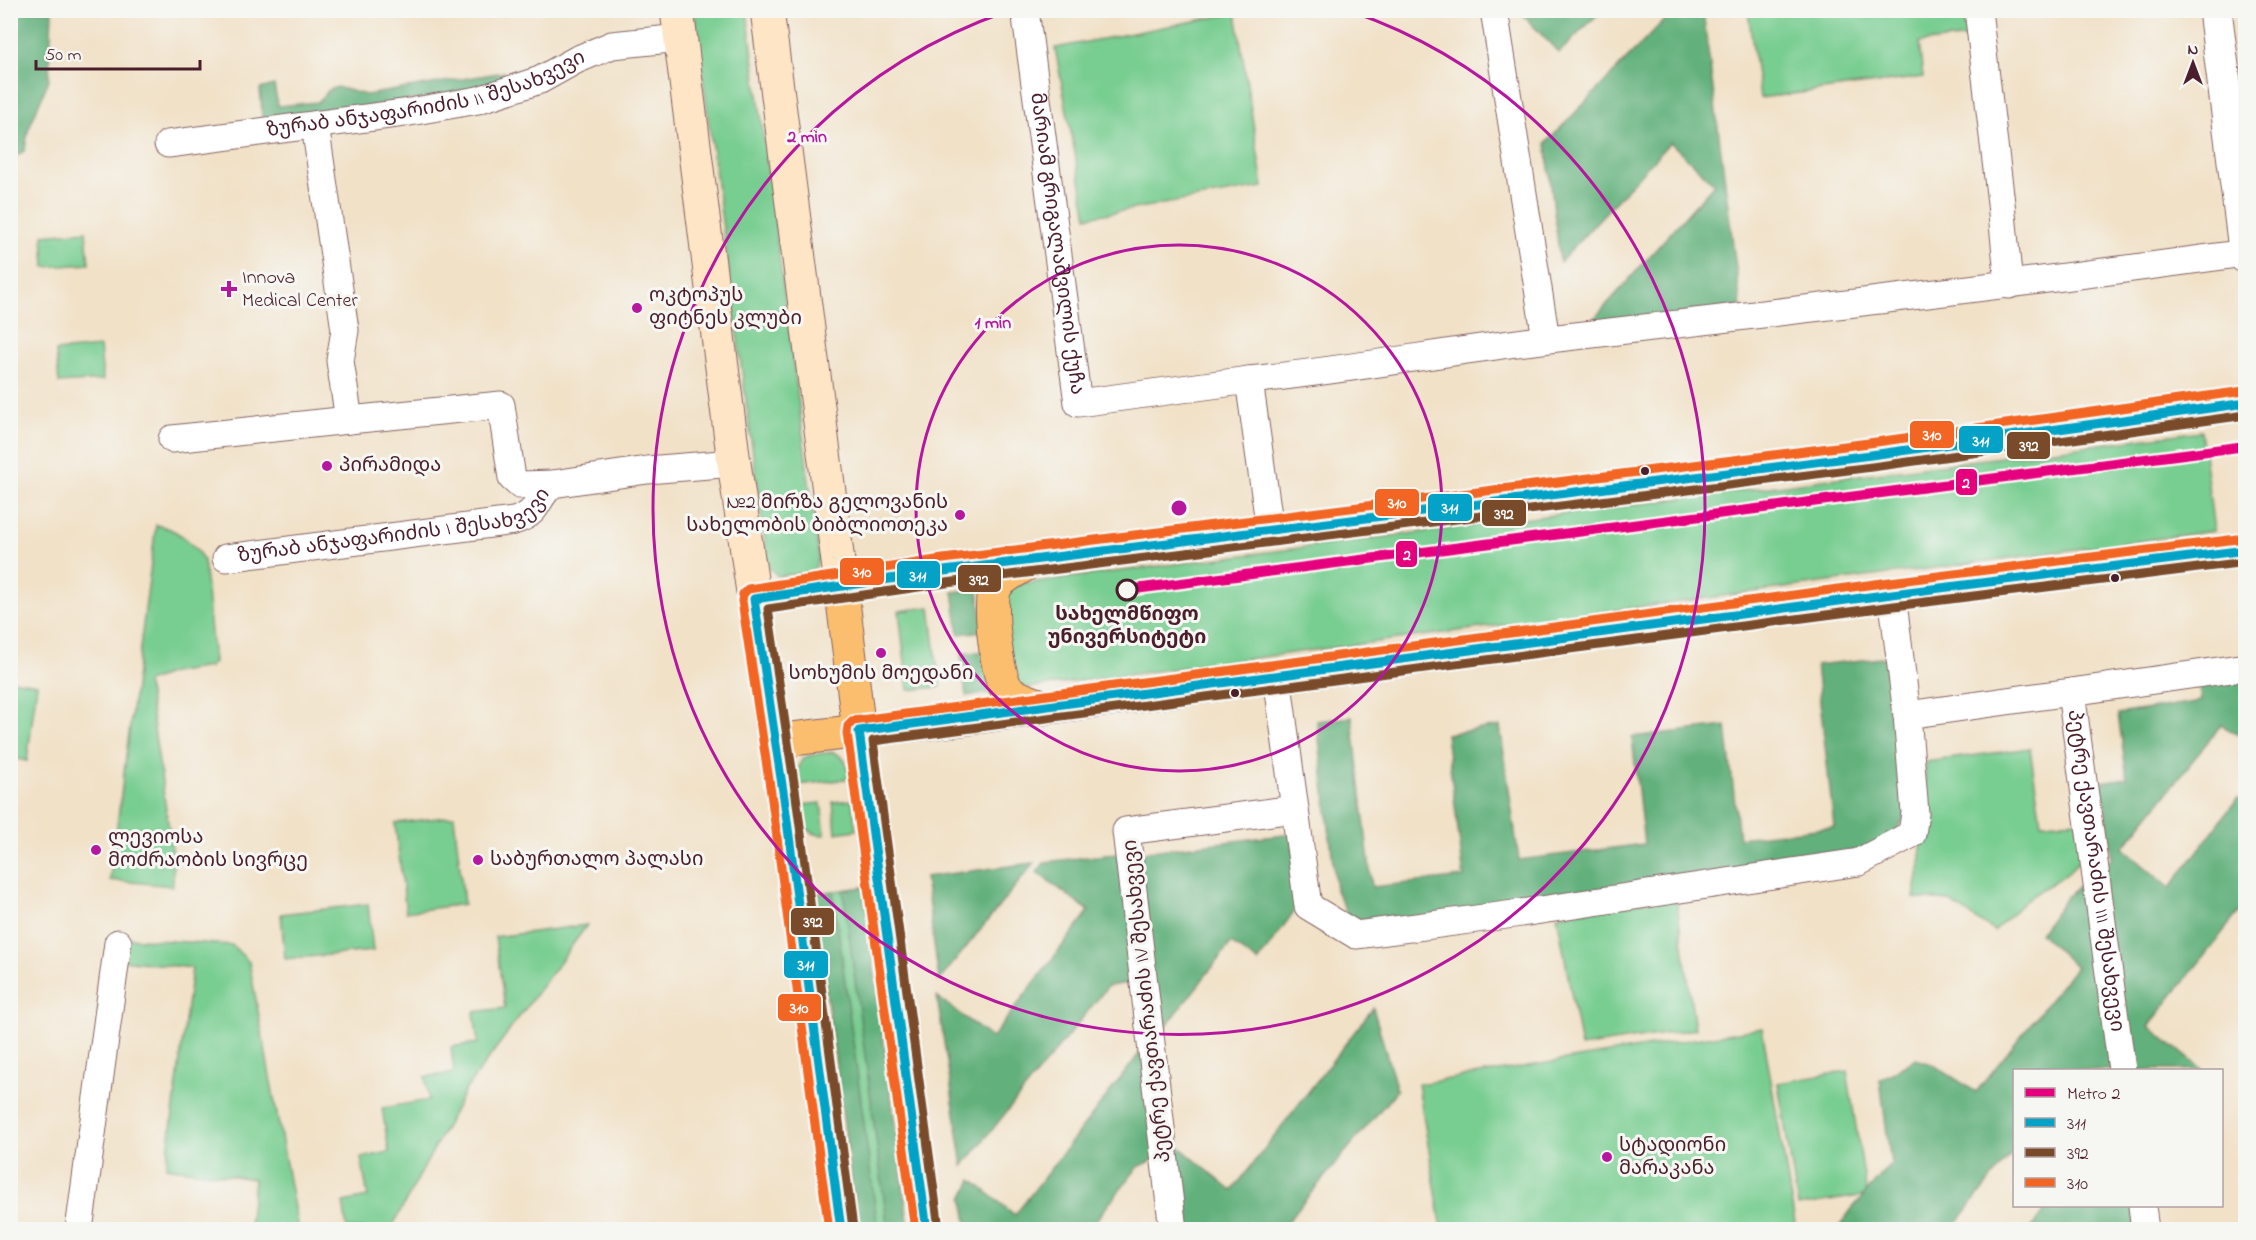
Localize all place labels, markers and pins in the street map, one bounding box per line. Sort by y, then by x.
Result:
place label: Innova Medical Center [242,264,358,316]
marker: Innova Medical Center [220,280,238,298]
place label: ოკტოპუს ფიტნეს კლუბი [649,282,802,334]
marker: ოკტოპუს ფიტნეს კლუბი [630,301,644,315]
place label: პირამიდა [339,452,441,481]
marker: პირამიდა [320,459,334,473]
unlabelled marker [1639,465,1651,477]
place label: №2 მირზა გელოვანის სახელობის ბიბლიოთეკა [686,489,948,541]
centre of rings [1169,498,1189,518]
marker: №2 მირზა გელოვანის სახელობის ბიბლიოთეკა [953,508,967,522]
unlabelled marker [2109,572,2121,584]
marker: სახელმწიფო უნივერსიტეტი [1116,579,1138,601]
place label: სახელმწიფო უნივერსიტეტი [1048,601,1206,653]
marker: სოხუმის მოედანი [874,646,888,660]
place label: სოხუმის მოედანი [789,660,973,689]
unlabelled marker [1229,687,1241,699]
place label: ლევიოსა მოძრაობის სივრცე [108,824,308,876]
marker: ლევიოსა მოძრაობის სივრცე [89,843,103,857]
place label: საბურთალო პალასი [490,846,703,875]
marker: საბურთალო პალასი [471,853,485,867]
place label: სტადიონი მარაკანა [1619,1132,1726,1184]
marker: სტადიონი მარაკანა [1600,1150,1614,1164]

